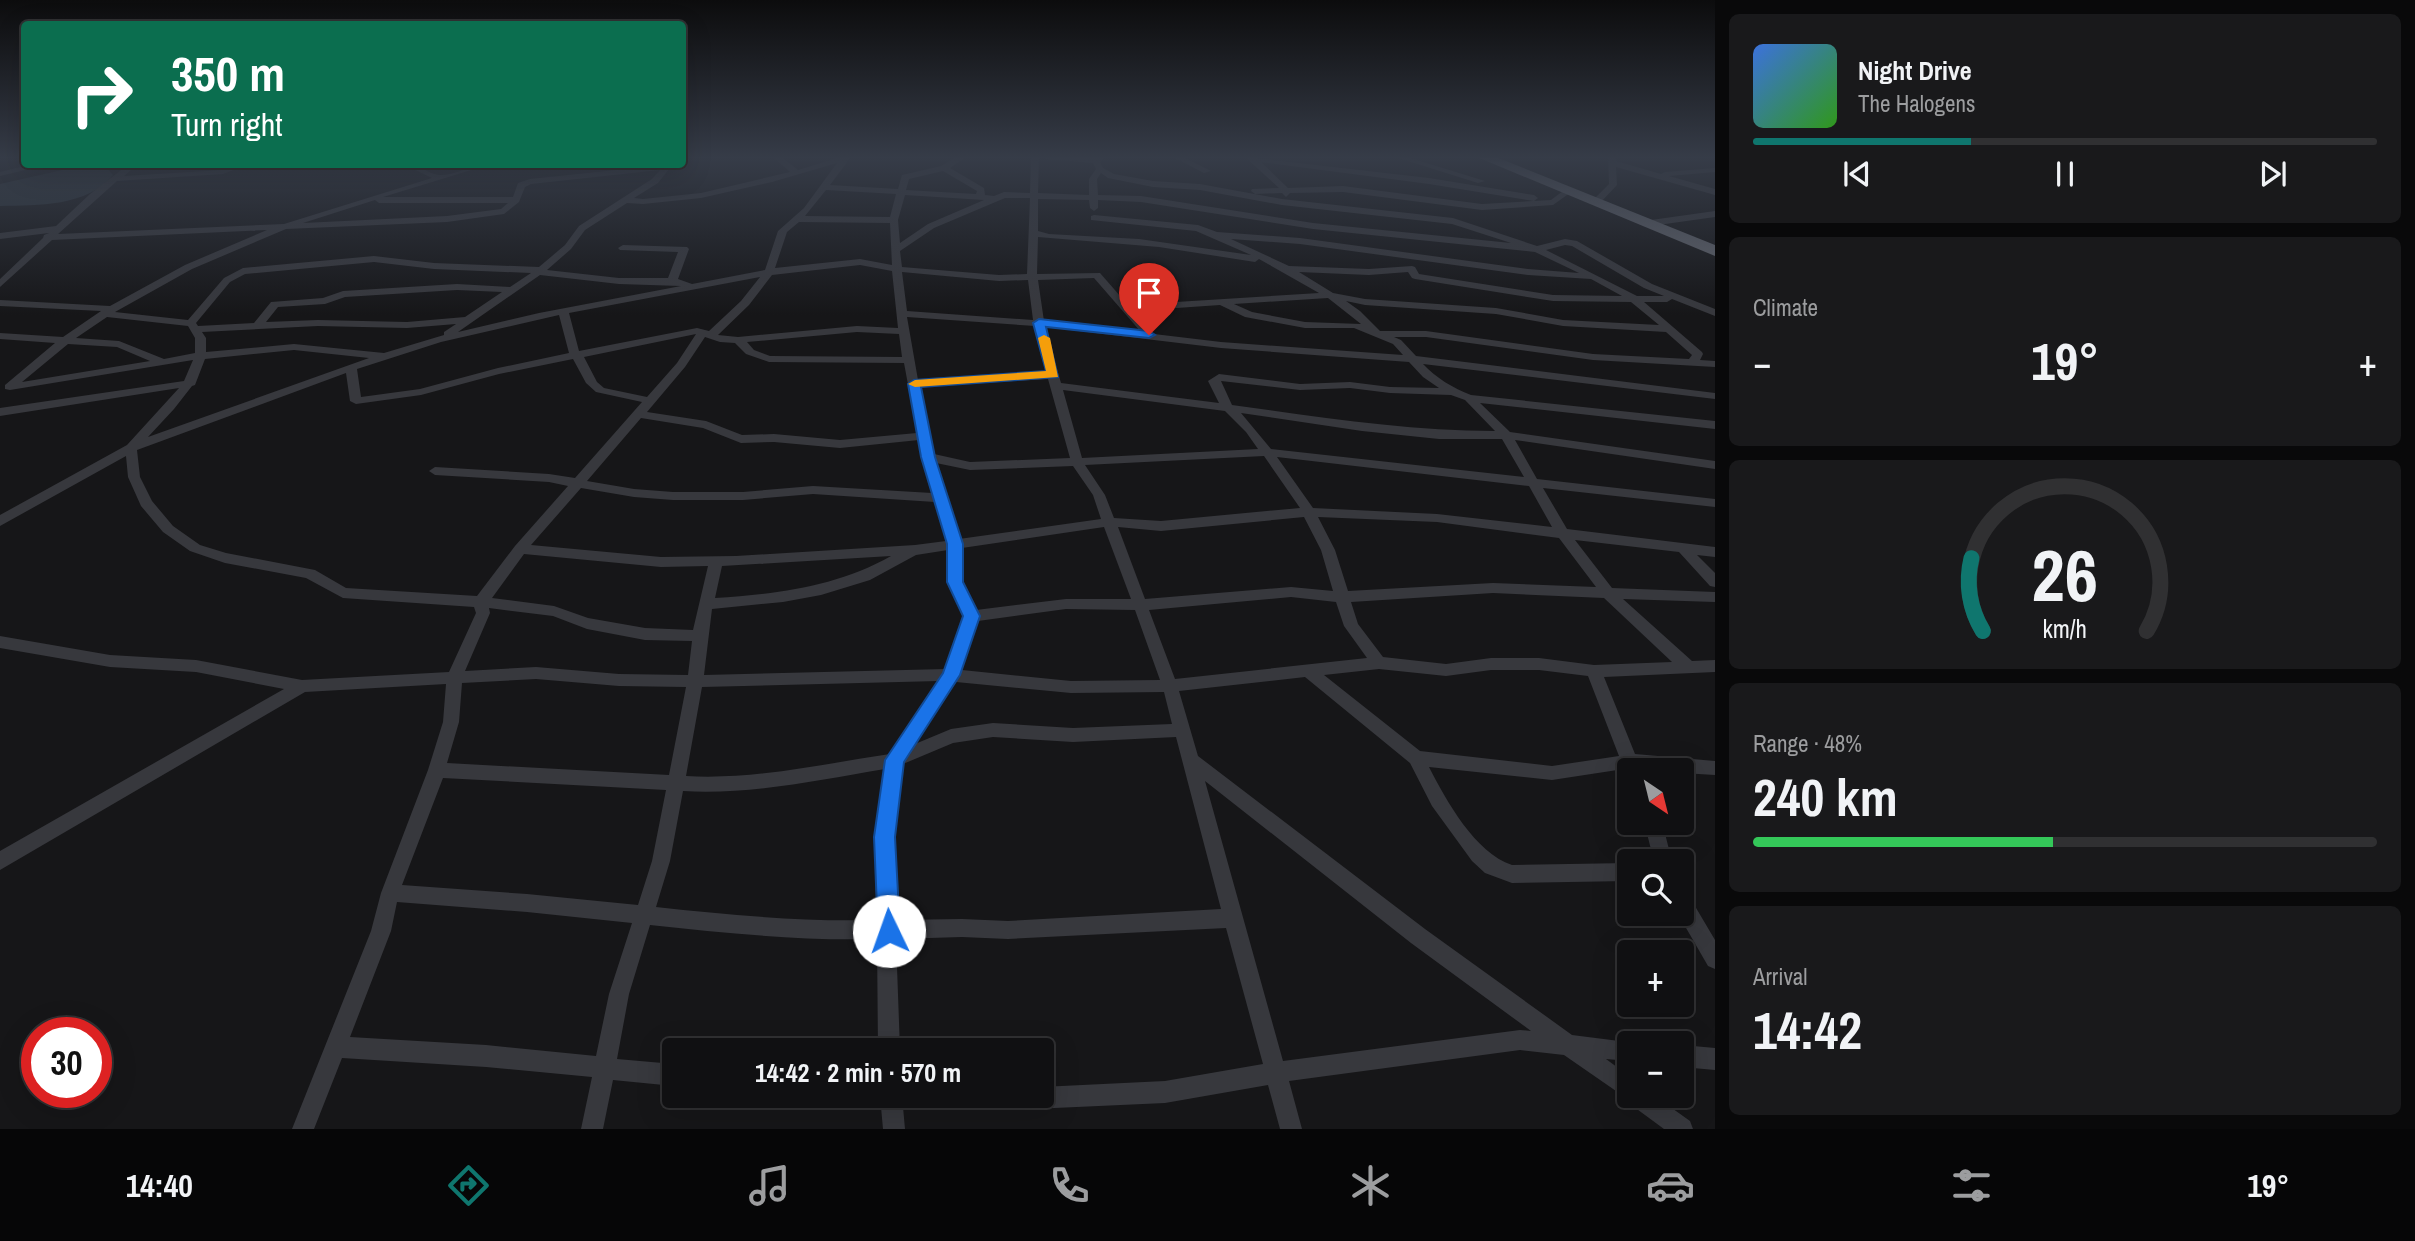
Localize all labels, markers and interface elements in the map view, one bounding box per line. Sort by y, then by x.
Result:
text: 350 m [171,40,285,106]
icon: right [56,49,147,140]
text: Night Drive [1858,53,1972,88]
text: The Halogens [1858,88,1975,119]
text: Turn right [171,103,283,146]
icon: previous [1838,155,1876,193]
icon: pause [2046,155,2084,193]
icon: next [2254,155,2292,193]
pin [1119,263,1179,335]
icon: arrive [1130,274,1168,312]
text: Climate [1753,292,1818,323]
text: 19° [2031,326,2099,396]
text: − [1753,337,1771,388]
text: + [2359,337,2377,388]
text: 26 [2032,526,2098,624]
text: km/h [2043,611,2087,645]
text: Range · 48% [1753,728,1862,759]
north arrow [1617,758,1694,835]
map controls [1617,758,1694,1108]
text: 240 km [1753,762,1898,832]
button: search [1617,849,1694,926]
position arrow [852,894,926,968]
button: + [1617,940,1694,1017]
text: Arrival [1753,961,1808,992]
text: 14:42 [1753,995,1862,1065]
speed limit sign: 30 [21,1017,112,1108]
button: − [1617,1031,1694,1108]
text: 14:42 · 2 min · 570 m [755,1055,961,1090]
icon: directions [444,1161,493,1210]
icon: music [745,1161,794,1210]
icon: phone [1045,1161,1094,1210]
icon: climate [1346,1161,1395,1210]
icon: car [1646,1161,1695,1210]
icon: filters [1947,1161,1996,1210]
text: 14:40 [126,1164,193,1207]
text: 19° [2247,1164,2289,1207]

